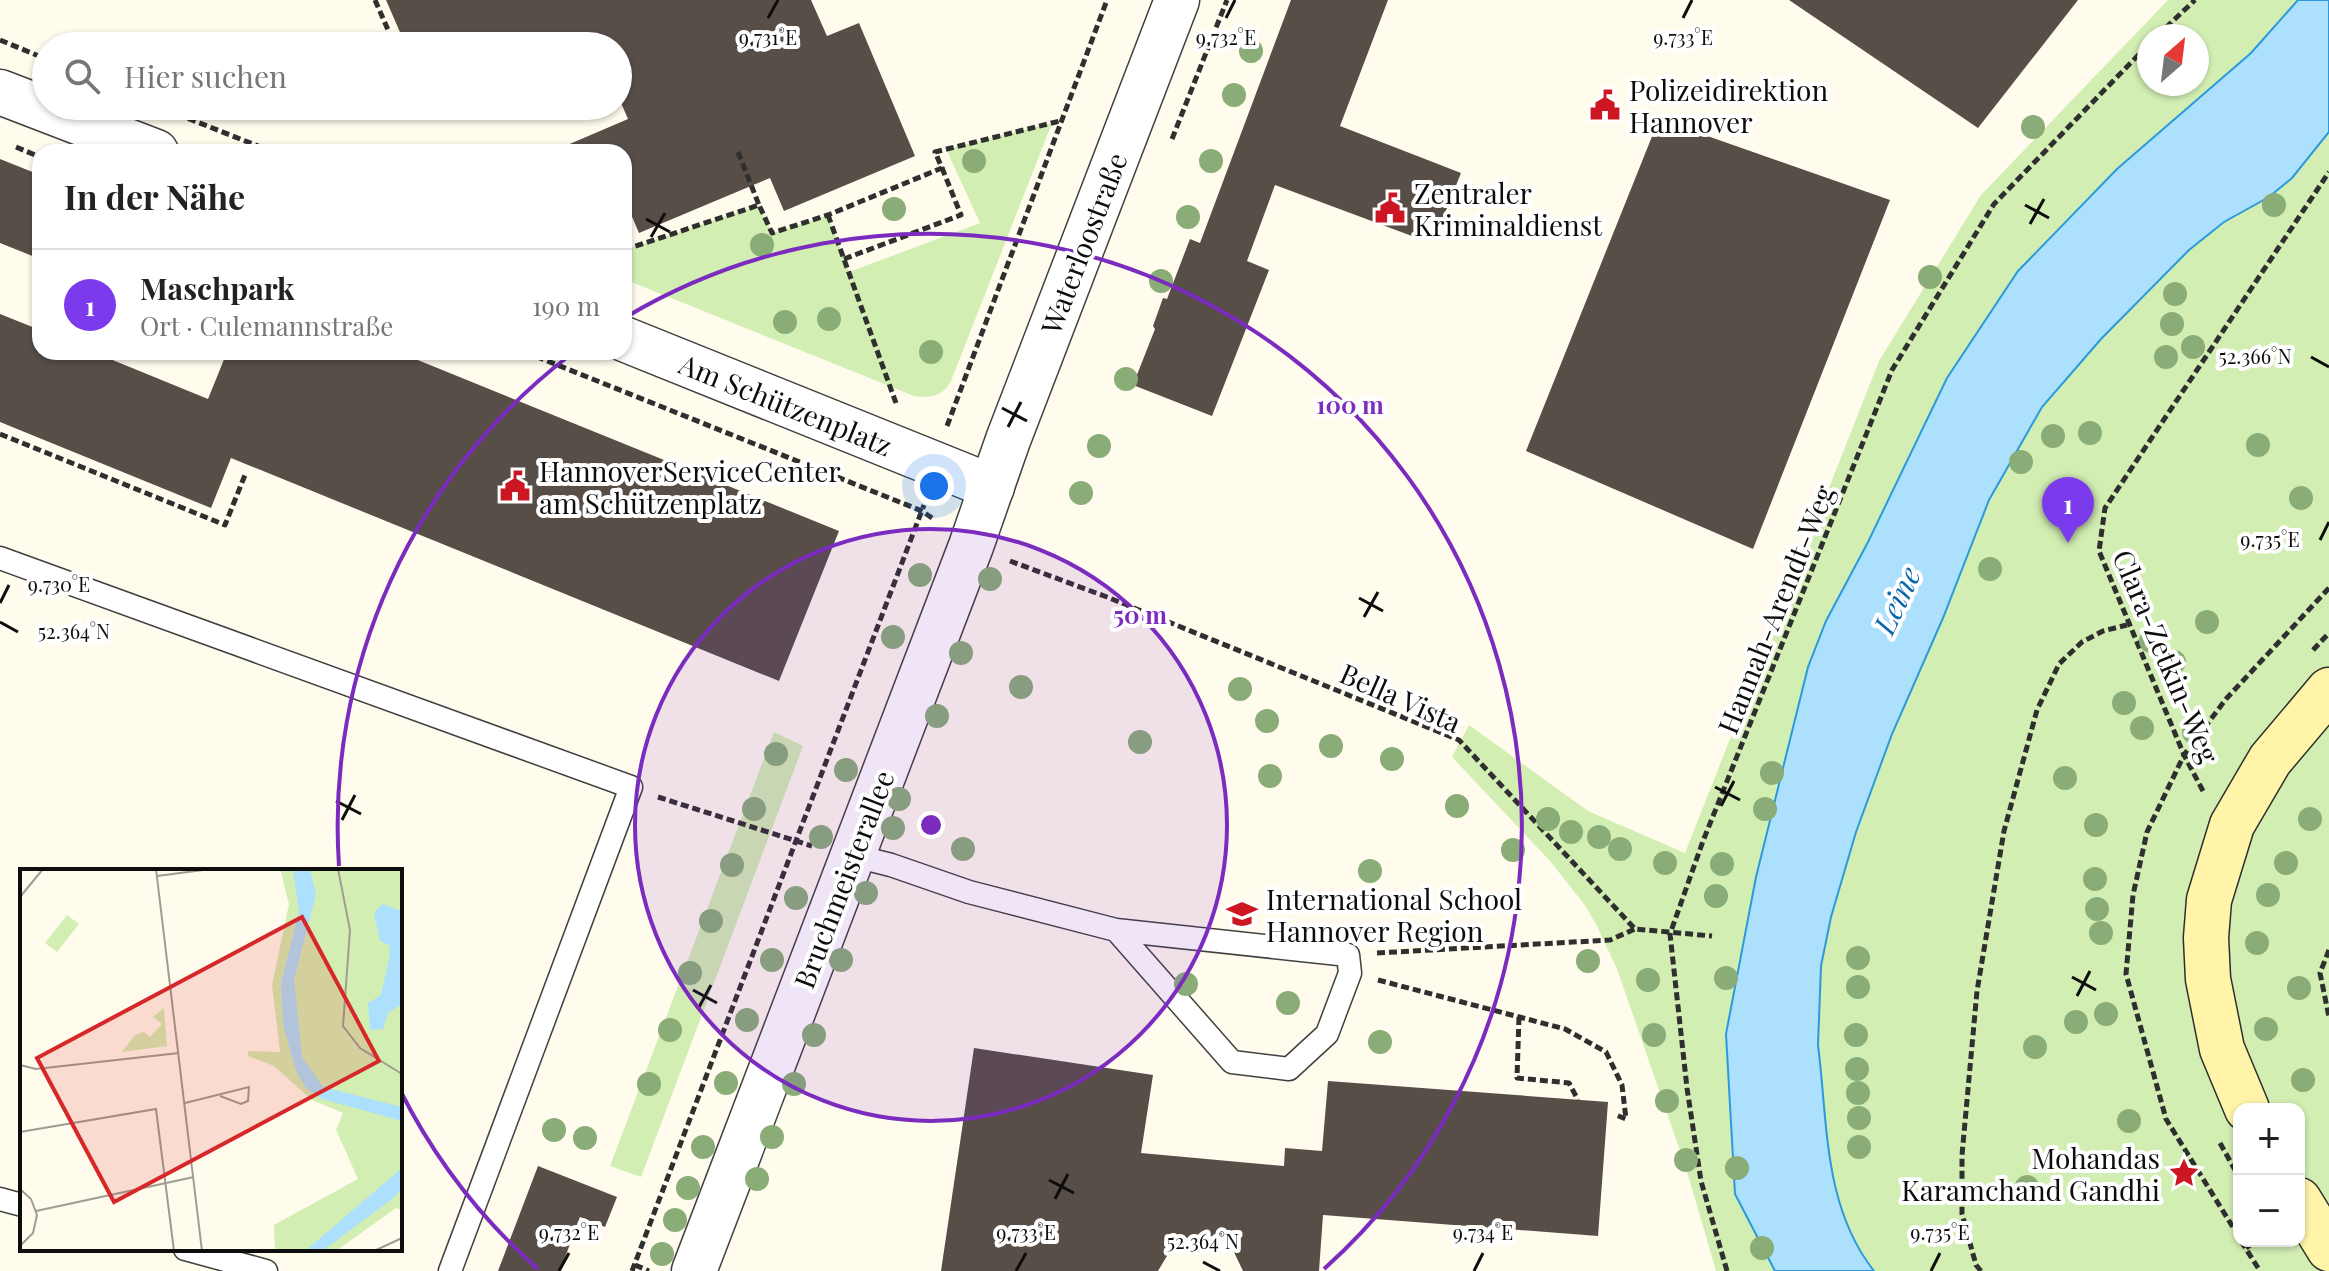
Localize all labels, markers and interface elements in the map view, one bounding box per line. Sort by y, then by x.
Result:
text: 9.731°E [739,23,797,50]
text: 9.732°E [1196,23,1256,50]
text: 9.733°E [1653,23,1713,50]
north arrow [2137,24,2209,96]
search box [32,32,632,120]
icon: search [60,54,104,98]
text: Hier suchen [124,56,287,96]
place label: Polizeidirektion Hannover [1629,71,1828,140]
public building icon: Polizeidirektion Hannover [1588,88,1622,122]
street label: Waterloostraße [1031,147,1135,340]
text: In der Nähe [64,173,245,219]
place label: Zentraler Kriminaldienst [1414,174,1603,243]
public building icon: Zentraler Kriminaldienst [1373,191,1407,225]
text: Maschpark [140,268,294,308]
text: 1 [85,288,95,323]
text: 190 m [532,288,600,323]
text: Ort · Culemannstraße [140,308,394,343]
text: 52.366°N [2218,342,2292,369]
street label: Am Schützenplatz [673,344,898,464]
text: 100 m [1316,388,1384,420]
place label: HannoverServiceCenter am Schützenplatz [539,452,841,521]
your location [914,466,954,506]
public building icon: HannoverServiceCenter am Schützenplatz [498,469,532,503]
pin: 1 [2042,477,2094,543]
street label: Hannah-Arendt-Weg [1708,479,1842,739]
text: 9.735°E [2240,525,2300,552]
street label: Clara-Zetkin-Weg [2105,544,2229,768]
water label: Leine [1862,560,1929,642]
text: 9.730°E [28,570,90,597]
text: 50 m [1113,598,1167,630]
text: 52.364°N [38,617,110,644]
street label: Bella Vista [1335,654,1467,740]
street label: Bruchmeisterallee [784,765,902,993]
centre of rings [917,811,945,839]
inset map [20,869,402,1251]
place label: International School Hannover Region [1266,880,1522,949]
school or university icon: International School Hannover Region [1225,897,1259,931]
map controls [2233,1103,2305,1247]
button: + [2233,1103,2305,1175]
place label: Mohandas Karamchand Gandhi [1901,1139,2160,1208]
place icon: Mohandas Karamchand Gandhi [2167,1156,2201,1190]
button: − [2233,1175,2305,1247]
text: 9.732°E [539,1218,599,1245]
text: 9.733°E [996,1218,1056,1245]
text: 9.734°E [1453,1218,1513,1245]
text: 9.735°E [1910,1218,1970,1245]
text: 52.364°N [1167,1227,1239,1254]

